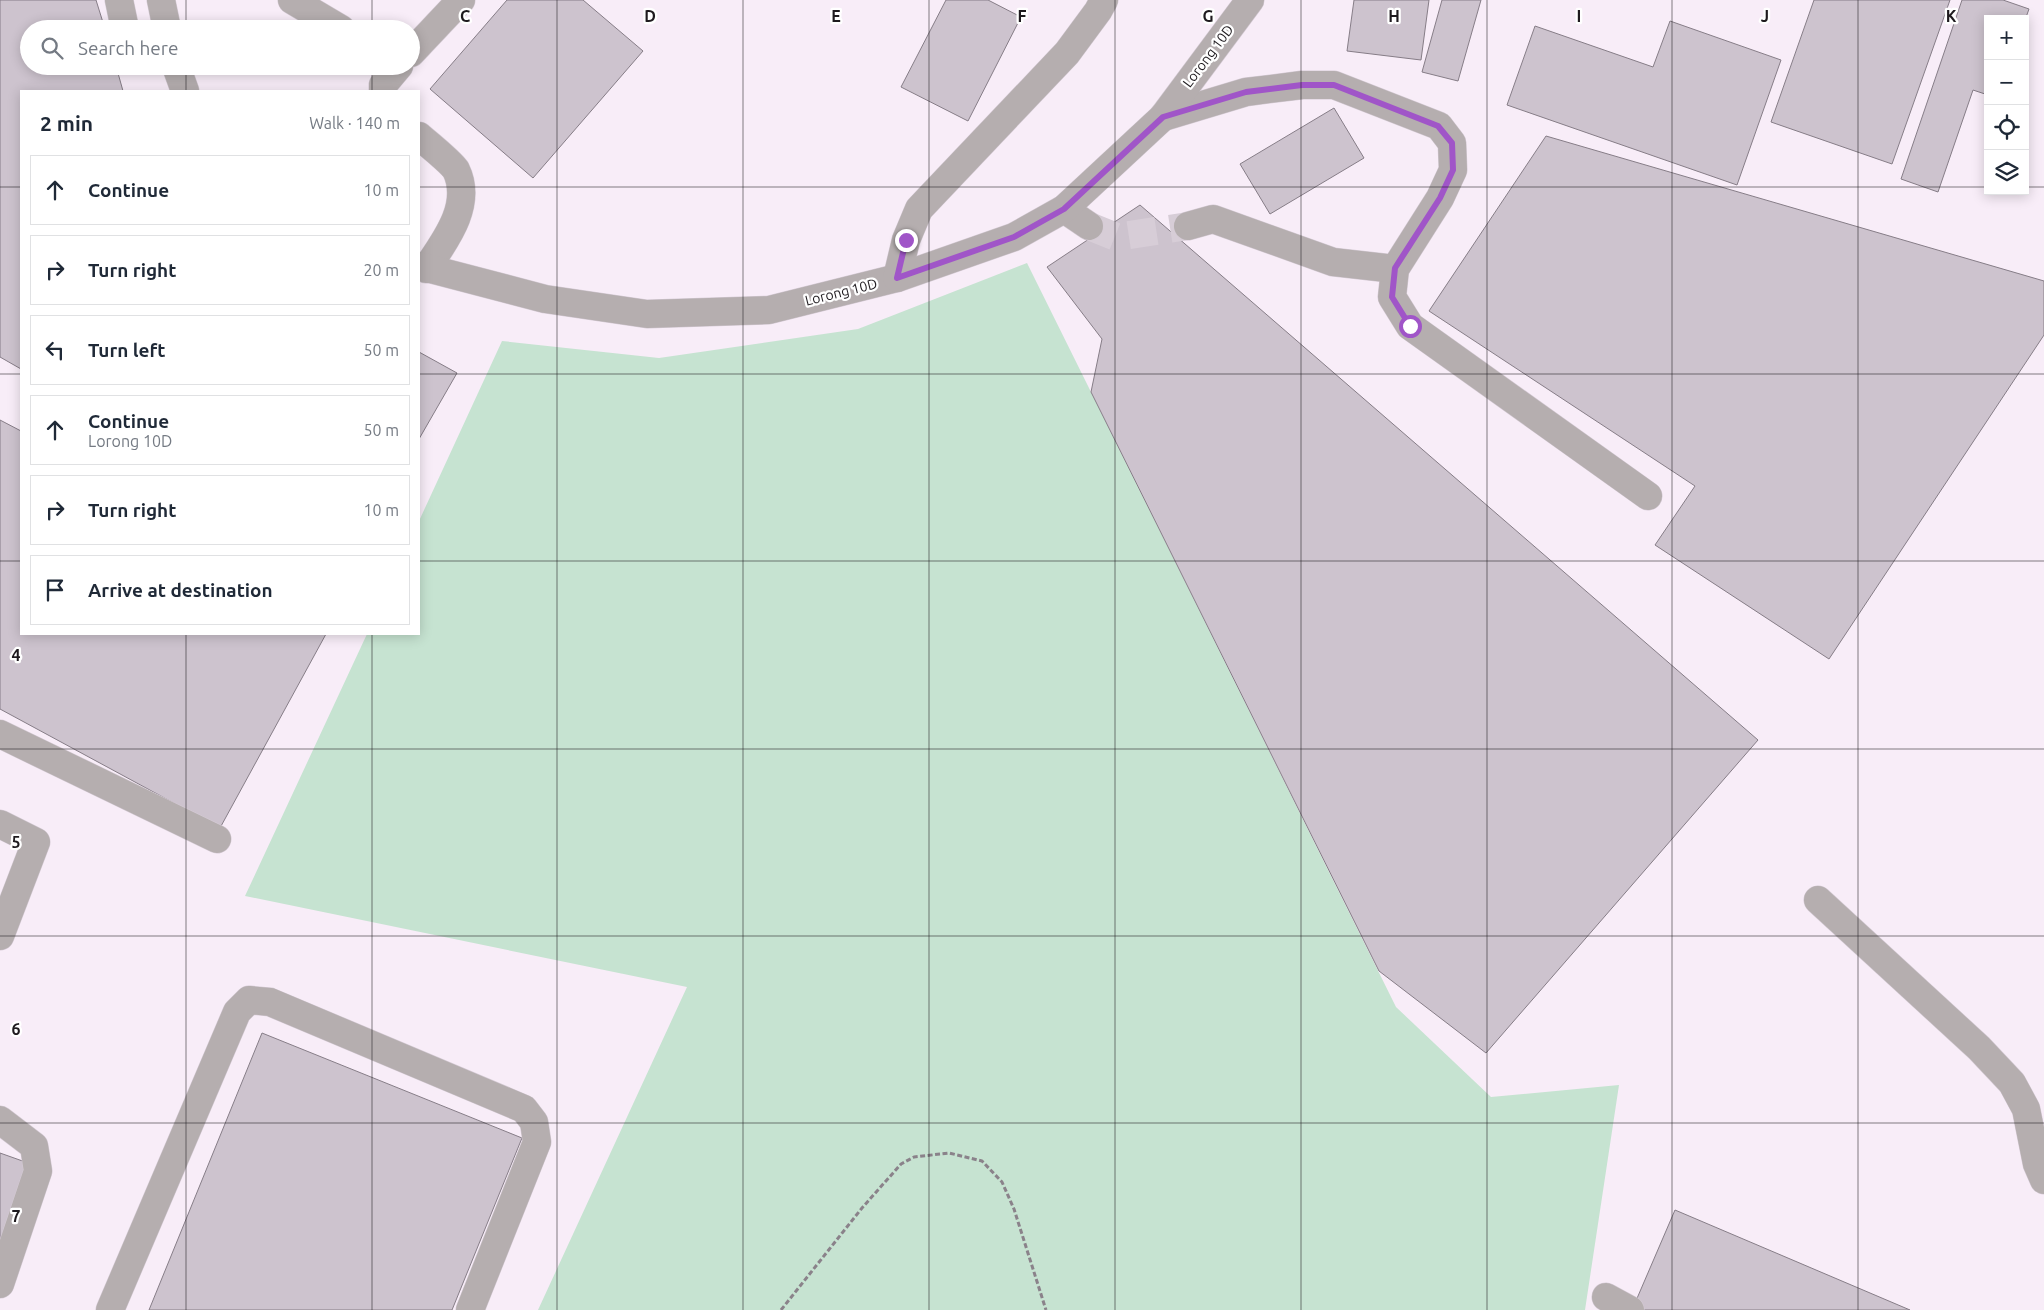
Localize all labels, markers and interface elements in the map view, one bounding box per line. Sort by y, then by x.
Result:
text: C [460,7,470,25]
text: D [644,7,656,25]
text: E [831,7,841,25]
text: F [1018,7,1027,25]
text: G [1202,7,1214,25]
text: H [1388,7,1400,25]
text: I [1577,7,1581,25]
text: J [1761,7,1769,25]
text: K [1946,7,1957,25]
map controls [1984,15,2029,195]
button: + [1984,15,2029,60]
search box [20,20,420,75]
street label: Lorong 10D [1179,22,1237,90]
icon: search [38,34,66,62]
text: Search here [78,37,178,59]
button: − [1984,60,2029,105]
button: locate [1984,105,2029,150]
text: 2 min [40,111,93,135]
text: Walk · 140 m [309,114,400,132]
button: layers [1984,150,2029,195]
icon: ahead [41,176,69,204]
text: Continue [88,179,169,201]
text: 10 m [363,181,399,199]
route end [895,229,918,252]
icon: right [41,256,69,284]
text: Turn right [88,259,176,281]
text: 20 m [363,261,399,279]
street label: Lorong 10D [803,275,879,309]
route start [1399,315,1422,338]
icon: left [41,336,69,364]
text: Turn left [88,339,166,361]
text: 50 m [363,341,399,359]
text: Continue [88,410,169,432]
icon: ahead [41,416,69,444]
text: 50 m [363,421,399,439]
text: Lorong 10D [88,432,172,450]
icon: right [41,496,69,524]
text: Turn right [88,499,176,521]
text: 10 m [363,501,399,519]
icon: arrive [41,576,69,604]
text: Arrive at destination [88,579,273,601]
text: 4 [11,646,21,664]
text: 5 [11,833,21,851]
text: 6 [11,1020,21,1038]
text: 7 [11,1207,21,1225]

